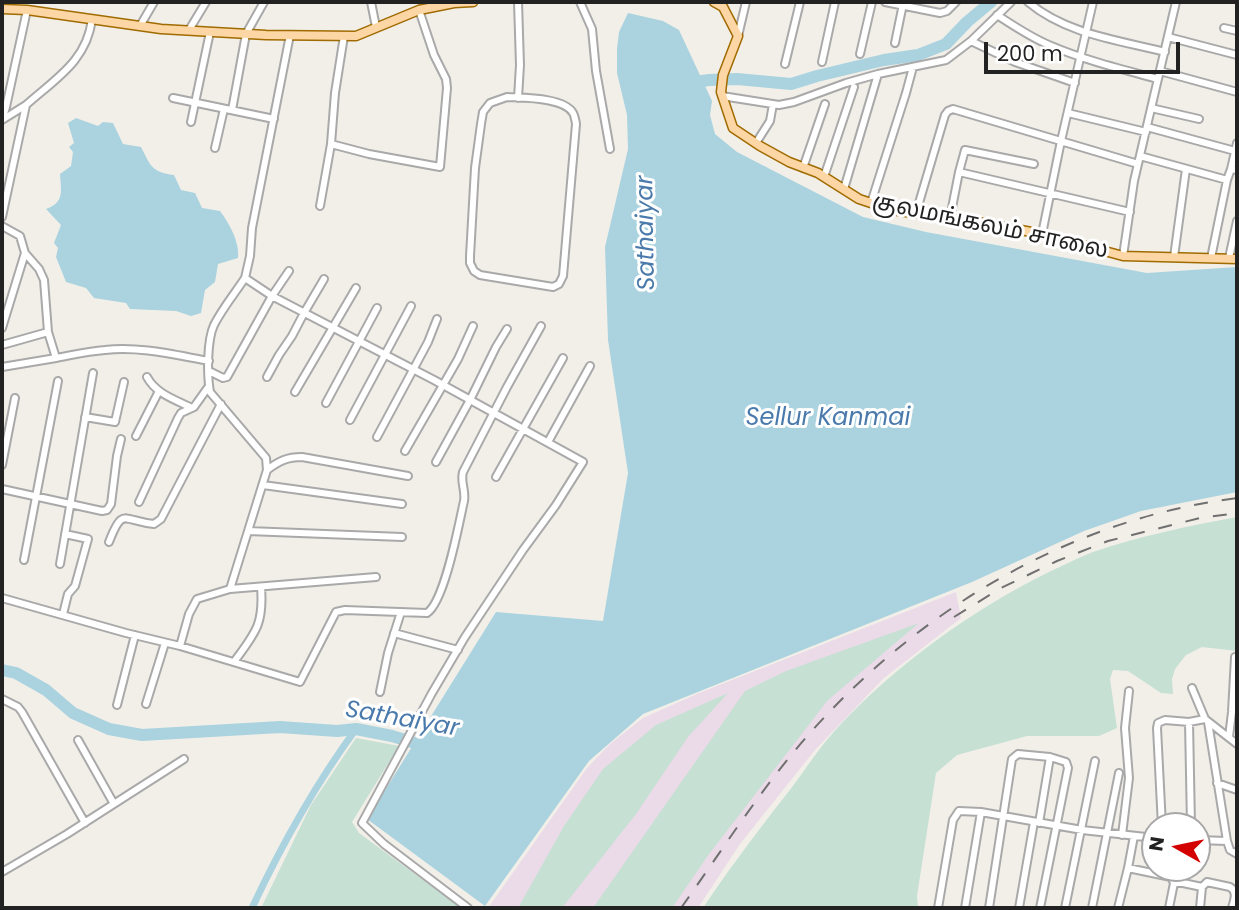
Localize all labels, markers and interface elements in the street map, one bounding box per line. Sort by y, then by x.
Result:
scale bar [987,28,1183,72]
text: 200 m [997,39,1063,68]
water label: Sathaiyar [632,175,662,291]
street label: குலமங்கலம் சாலை [870,189,1110,265]
water label: Sellur Kanmai [746,405,910,433]
water label: Sathaiyar [343,696,461,744]
north arrow [1141,812,1211,882]
text: N [1142,835,1171,853]

